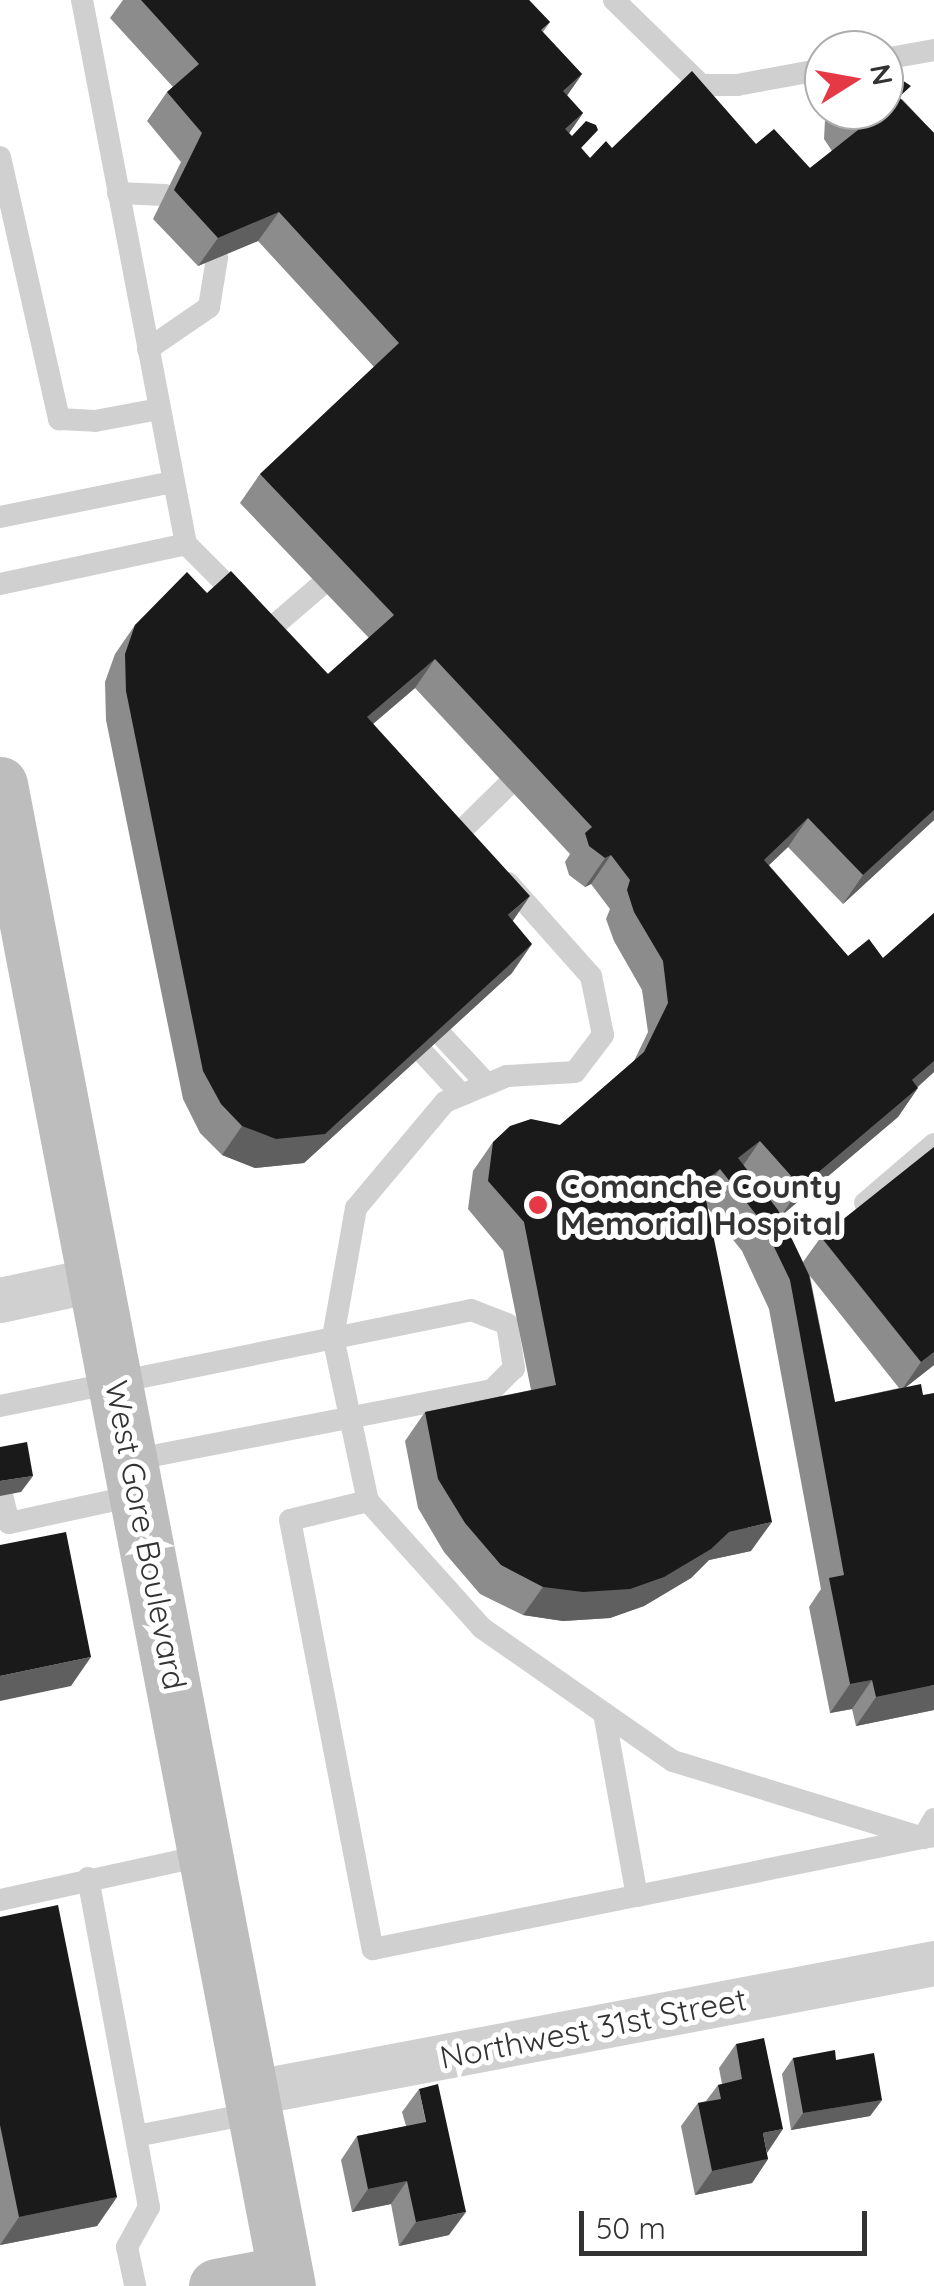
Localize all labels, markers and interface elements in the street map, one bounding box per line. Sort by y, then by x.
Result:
north arrow [804,30,904,130]
text: N [863,61,901,88]
place label: Comanche County Memorial Hospital [560,1168,842,1243]
marker: Comanche County Memorial Hospital [525,1192,551,1218]
street label: West Gore Boulevard [97,1377,195,1693]
street label: Northwest 31st Street [437,1979,749,2077]
scale bar [584,2191,872,2253]
text: 50 m [596,2209,666,2247]

